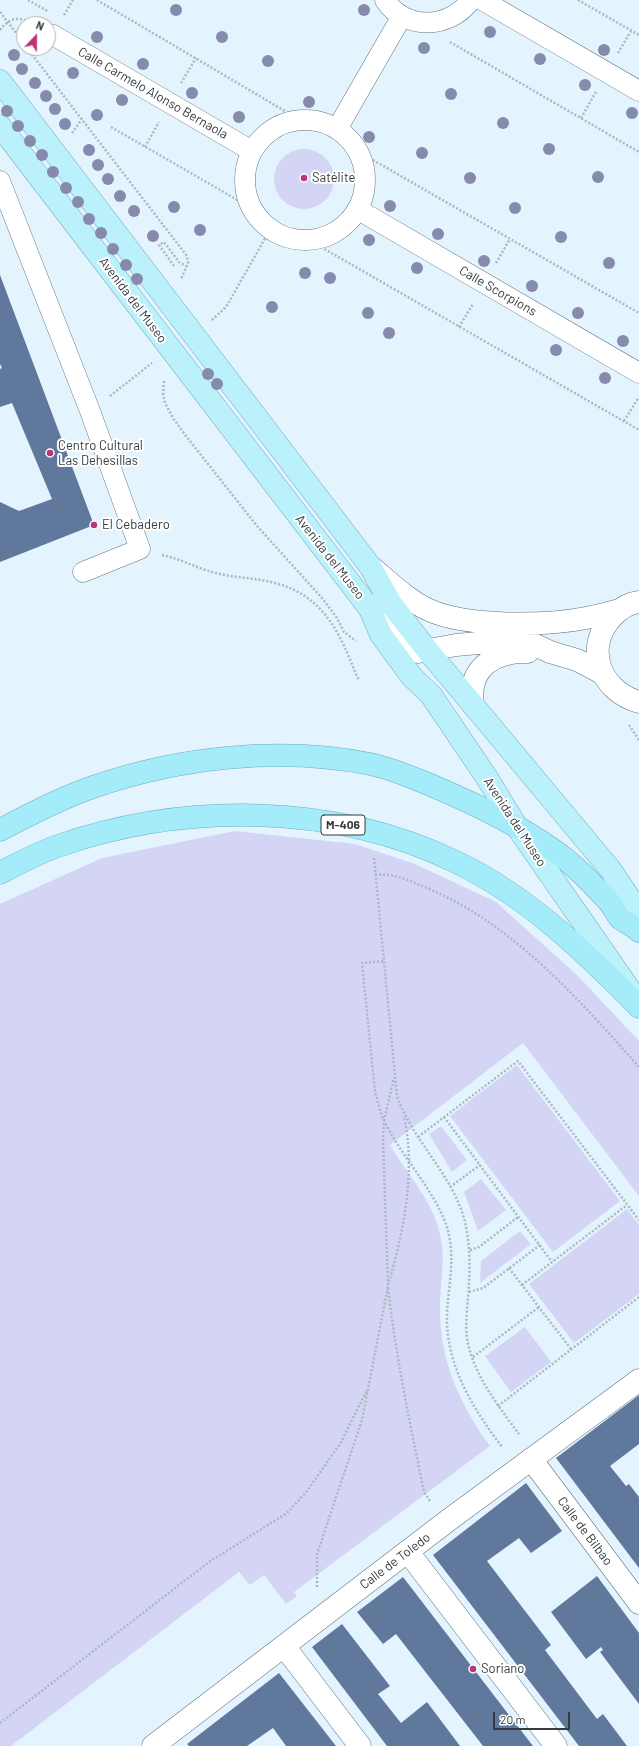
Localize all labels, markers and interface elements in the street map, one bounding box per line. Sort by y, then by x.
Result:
north arrow [16,16,56,56]
text: N [34,18,46,33]
street label: Calle Carmelo Alonso Bernaola [75,44,231,142]
place label: Satélite [312,170,355,186]
marker: Satélite [299,173,309,183]
street label: Avenida del Museo [96,254,170,346]
street label: Calle Scorpions [456,263,540,319]
place label: Centro Cultural Las Dehesillas [58,438,143,469]
marker: Centro Cultural Las Dehesillas [45,448,55,458]
street label: Avenida del Museo [292,512,368,602]
place label: El Cebadero [102,517,170,533]
marker: El Cebadero [89,520,99,530]
street label: Avenida del Museo [480,774,550,870]
road number: M-406 [321,815,365,835]
street label: Calle de Bilbao [554,1494,616,1568]
street label: Calle de Toledo [357,1529,433,1593]
place label: Soriano [481,1661,524,1677]
marker: Soriano [468,1664,478,1674]
scale bar [495,1704,572,1730]
text: 20 m [500,1712,526,1726]

